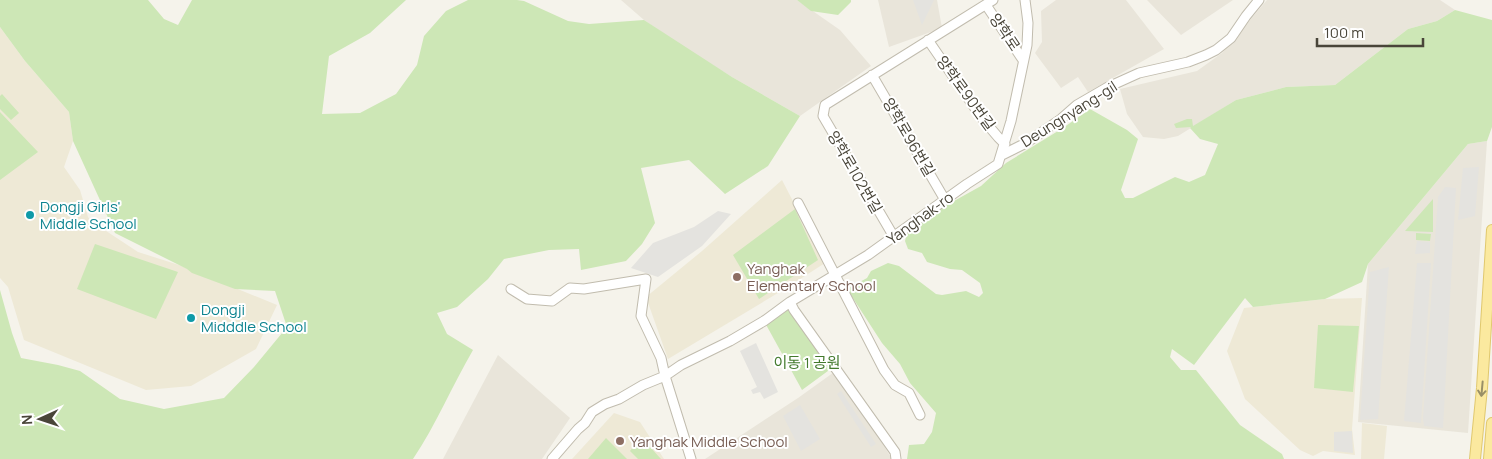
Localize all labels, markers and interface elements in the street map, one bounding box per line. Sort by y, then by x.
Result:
street label: 양학로 [985,9,1025,55]
scale bar [1317,15,1423,47]
text: 100 m [1324,22,1364,43]
street label: 양학로90번길 [932,51,1000,135]
street label: Deungnyang-gil [1017,76,1121,152]
street label: 양학로96번길 [878,94,940,180]
street label: 양학로102번길 [823,127,887,217]
street label: Yanghak-ro [882,187,958,249]
place label: Dongji Girls' Middle School [40,196,137,234]
marker: Dongji Girls' Middle School [24,209,36,221]
place label: Yanghak Elementary School [747,258,876,296]
marker: Yanghak Elementary School [731,271,743,283]
place label: Dongji Midddle School [201,299,307,337]
marker: Dongji Midddle School [185,312,197,324]
park label: 이동 1 공원 [773,352,841,373]
one-way arrow [1477,381,1486,397]
north arrow [15,394,65,444]
text: N [17,414,36,425]
place label: Yanghak Middle School [630,431,788,452]
marker: Yanghak Middle School [614,435,626,447]

